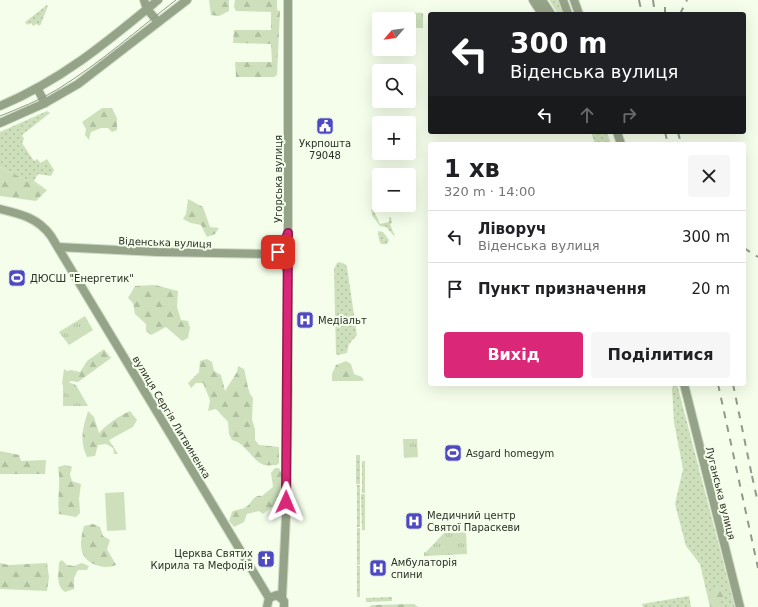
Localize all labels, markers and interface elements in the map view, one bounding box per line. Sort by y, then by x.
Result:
north arrow [372,12,416,56]
map controls [372,12,416,212]
text: 300 m [510,27,607,60]
icon: left [444,28,496,80]
text: Віденська вулиця [510,61,678,82]
button: search [372,64,416,108]
icon: left [534,104,556,126]
icon: ahead [576,104,598,126]
icon: right [618,104,640,126]
public building icon: Укрпошта 79048 [315,116,335,136]
button: + [372,116,416,160]
street label: Угорська вулиця [273,135,284,223]
place label: Укрпошта 79048 [299,138,351,161]
text: 1 хв [444,155,500,183]
button: close [688,155,730,197]
button: − [372,168,416,212]
text: 320 m · 14:00 [444,184,535,199]
text: Ліворуч [478,220,546,238]
icon: left [444,226,466,248]
text: 300 m [682,228,730,246]
street label: Віденська вулиця [118,235,212,250]
pin [261,235,295,269]
text: Віденська вулиця [478,238,600,253]
icon: arrive [267,241,289,263]
sports icon: ДЮСШ "Енергетик" [7,268,27,288]
place label: ДЮСШ "Енергетик" [30,273,134,284]
icon: arrive [444,278,466,300]
text: Пункт призначення [478,280,646,298]
text: 20 m [692,280,730,298]
hospital icon: Медіальт [295,310,315,330]
place label: Медіальт [318,315,367,326]
button: Вихід [444,332,583,378]
button: Поділитися [591,332,730,378]
street label: вулиця Сергія Литвиненка [131,354,213,481]
sports icon: Asgard homegym [443,443,463,463]
street label: Луганська вулиця [704,445,737,541]
place label: Asgard homegym [466,448,554,459]
position arrow [265,481,307,523]
place label: Медичний центр Святої Параскеви [427,510,520,533]
hospital icon: Медичний центр Святої Параскеви [404,511,424,531]
place label: Церква Святих Кирила та Мефодія [151,548,253,571]
church icon: Церква Святих Кирила та Мефодія [256,549,276,569]
place label: Амбулаторія спини [391,557,457,580]
hospital icon: Амбулаторія спини [368,558,388,578]

